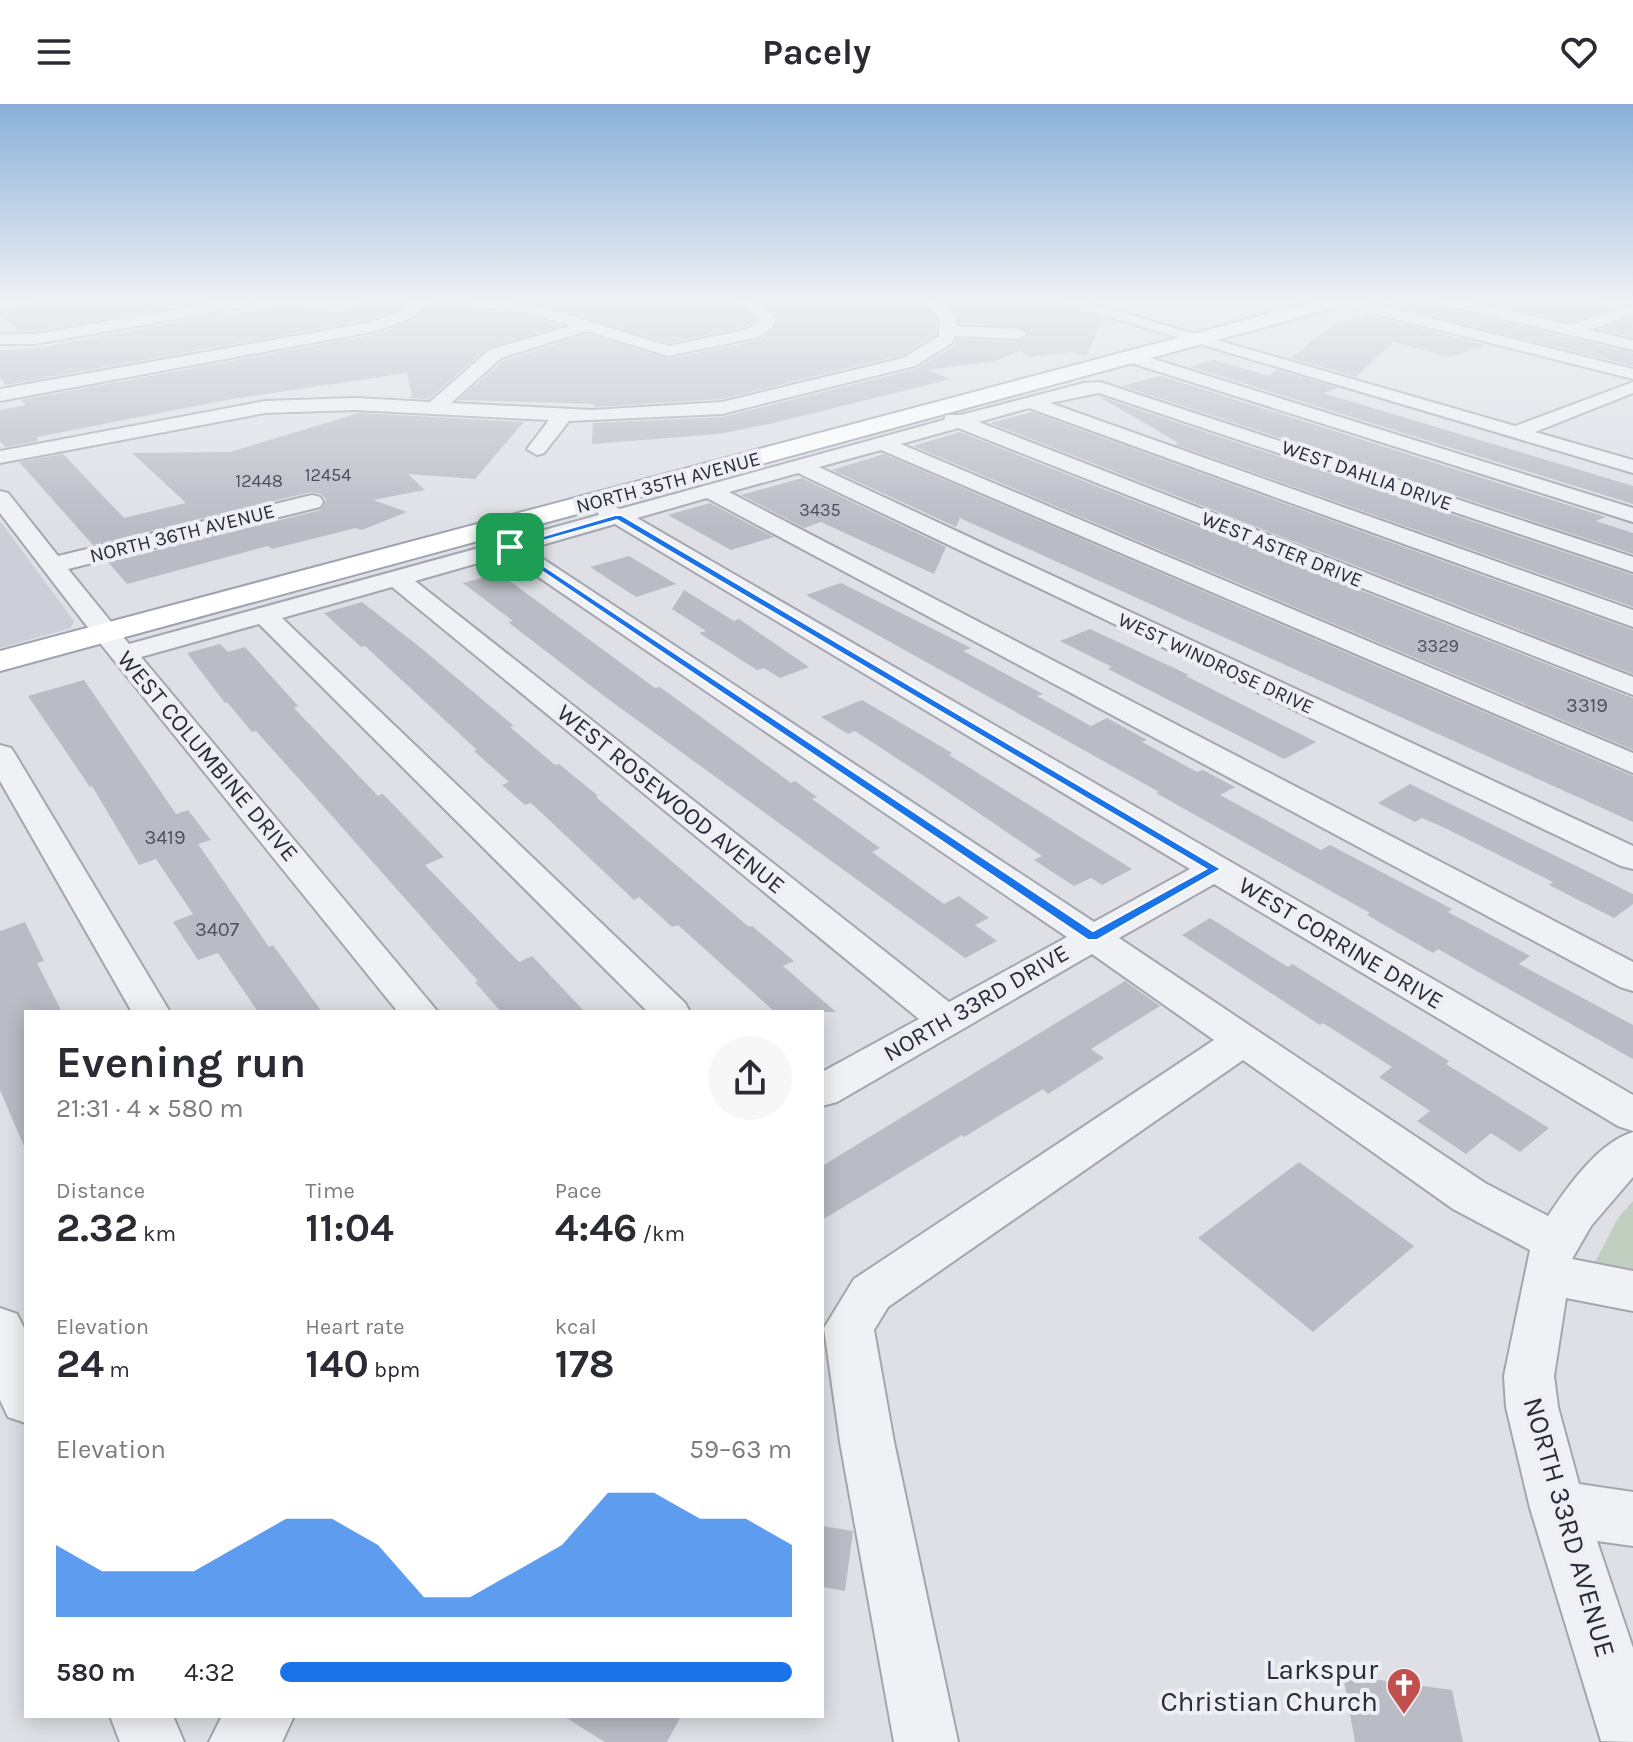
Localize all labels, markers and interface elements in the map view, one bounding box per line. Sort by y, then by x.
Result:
icon: menu [32,30,76,74]
icon: heart [1557,30,1601,74]
text: Pacely [762,31,871,73]
street label: WEST DAHLIA DRIVE [1279,435,1455,515]
street label: NORTH 35TH AVENUE [574,447,763,518]
house number: 12454 [305,464,351,486]
house number: 12448 [235,470,283,492]
street label: NORTH 36TH AVENUE [87,499,277,568]
house number: 3435 [799,499,841,521]
street label: WEST ASTER DRIVE [1198,507,1366,592]
pin [476,513,544,581]
icon: arrive [488,525,532,569]
street label: WEST WINDROSE DRIVE [1114,608,1317,719]
house number: 3329 [1417,635,1459,657]
street label: WEST COLUMBINE DRIVE [112,645,304,867]
house number: 3319 [1566,694,1608,717]
street label: WEST ROSEWOOD AVENUE [551,698,791,900]
house number: 3419 [144,826,186,849]
street label: WEST CORRINE DRIVE [1234,871,1448,1015]
house number: 3407 [195,918,240,941]
street label: NORTH 33RD DRIVE [878,939,1074,1067]
button: share [708,1036,792,1120]
text: Evening run [56,1037,306,1088]
text: 21:31 · 4 × 580 m [56,1093,244,1124]
text: Distance [56,1178,145,1204]
text: Time [305,1178,355,1204]
text: Pace [555,1178,602,1204]
text: 2.32 [56,1204,138,1251]
text: 11:04 [305,1204,394,1251]
text: 4:46 [555,1204,637,1251]
text: km [138,1221,176,1247]
text: /km [637,1221,685,1247]
text: Elevation [56,1314,149,1340]
text: Heart rate [305,1314,405,1340]
text: kcal [555,1314,597,1340]
text: 24 [56,1340,104,1387]
text: 140 [305,1340,369,1387]
text: 178 [555,1340,615,1387]
text: m [104,1357,130,1383]
text: bpm [369,1357,420,1383]
street label: NORTH 33RD AVENUE [1517,1393,1622,1661]
text: Elevation [56,1434,166,1465]
text: 59–63 m [689,1434,792,1465]
place label: Larkspur Christian Church [1160,1653,1379,1718]
text: 580 m [56,1657,136,1688]
text: 4:32 [184,1657,235,1688]
church icon: Larkspur Christian Church [1385,1666,1423,1716]

